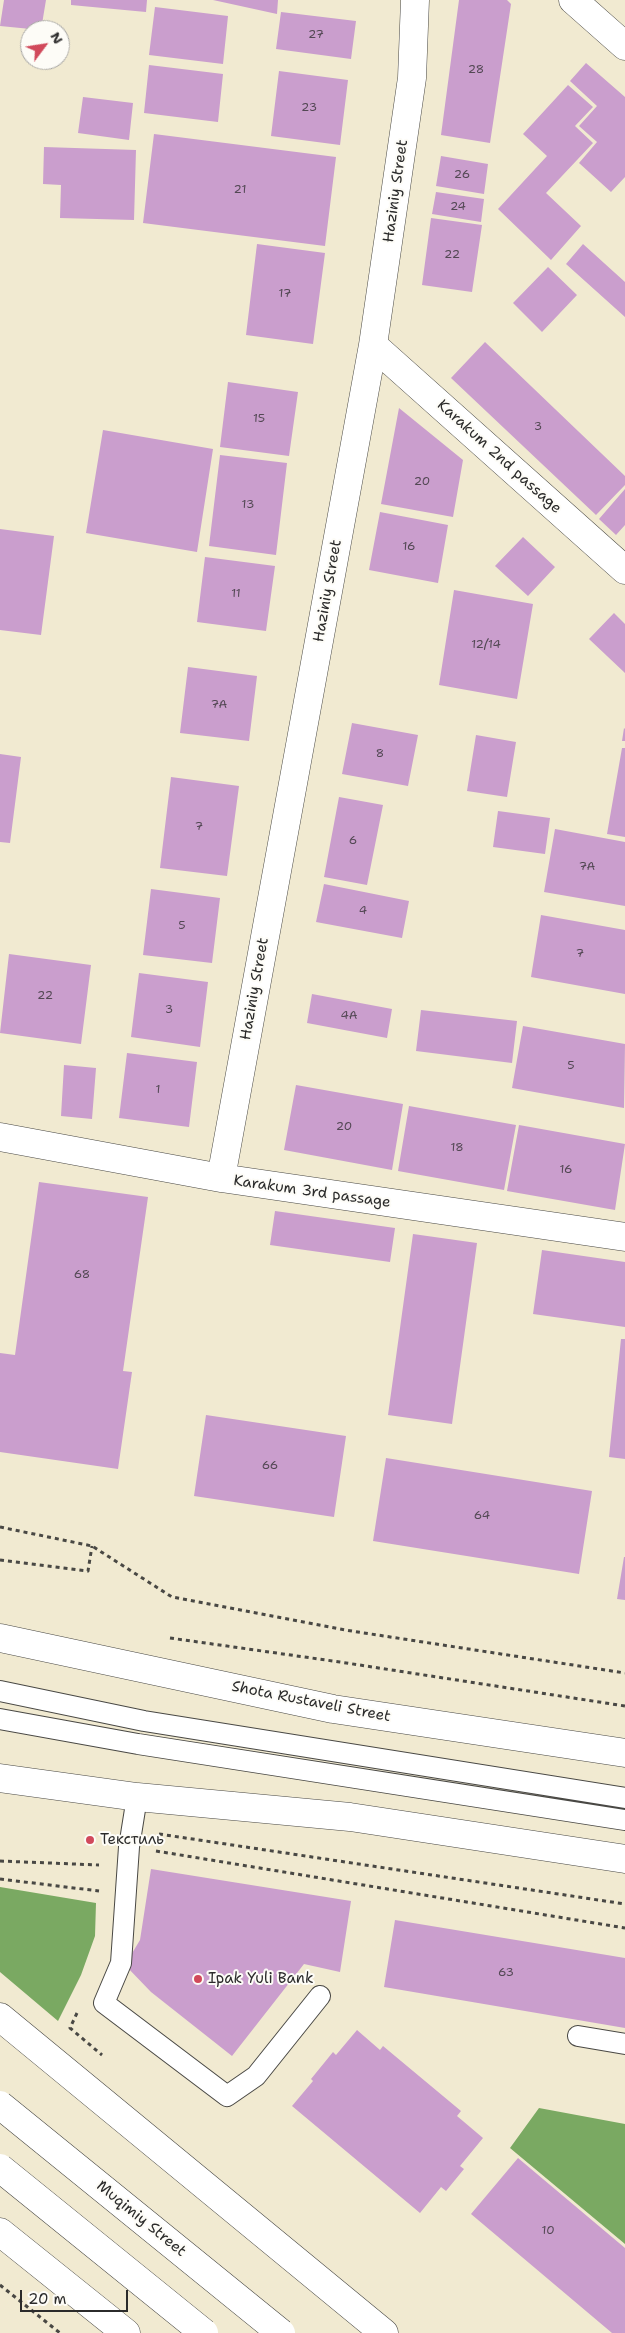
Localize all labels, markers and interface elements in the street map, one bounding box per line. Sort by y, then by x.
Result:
north arrow [20,20,70,70]
text: N [46,28,68,47]
house number: 27 [308,28,324,42]
house number: 28 [468,63,484,77]
house number: 23 [301,101,317,115]
street label: Haziniy Street [380,138,412,244]
house number: 26 [454,168,470,182]
house number: 21 [234,183,246,197]
house number: 24 [450,200,466,214]
house number: 22 [444,248,460,262]
house number: 17 [279,287,291,301]
street label: Karakum 2nd passage [433,396,565,518]
house number: 15 [253,412,265,426]
house number: 3 [534,420,542,434]
house number: 20 [414,475,430,489]
house number: 13 [242,498,254,512]
street label: Haziniy Street [310,538,346,644]
house number: 16 [402,540,416,554]
house number: 11 [231,587,241,601]
house number: 12/14 [471,638,501,652]
house number: 7A [211,698,227,712]
house number: 8 [376,747,384,761]
house number: 7 [195,820,203,834]
house number: 6 [349,834,357,848]
house number: 7A [579,860,595,874]
house number: 4 [359,904,367,918]
house number: 5 [178,919,186,933]
street label: Haziniy Street [237,936,273,1042]
house number: 7 [576,947,584,961]
house number: 22 [37,989,53,1003]
house number: 3 [165,1003,173,1017]
house number: 4A [340,1009,358,1023]
house number: 5 [567,1059,575,1073]
house number: 1 [155,1083,161,1097]
house number: 20 [336,1120,352,1134]
house number: 18 [450,1141,464,1155]
house number: 16 [559,1163,573,1177]
street label: Karakum 3rd passage [232,1172,392,1212]
house number: 68 [74,1268,90,1282]
house number: 66 [262,1459,278,1473]
house number: 64 [474,1509,490,1523]
street label: Shota Rustaveli Street [230,1678,392,1726]
place label: Текстиль [100,1831,164,1849]
marker: Текстиль [84,1834,96,1846]
house number: 63 [498,1966,514,1980]
place label: Ipak Yuli Bank [208,1970,314,1988]
marker: Ipak Yuli Bank [192,1973,204,1985]
street label: Muqimiy Street [92,2177,190,2261]
house number: 10 [541,2224,555,2238]
scale bar [22,2280,130,2312]
text: 20 m [28,2289,67,2309]

